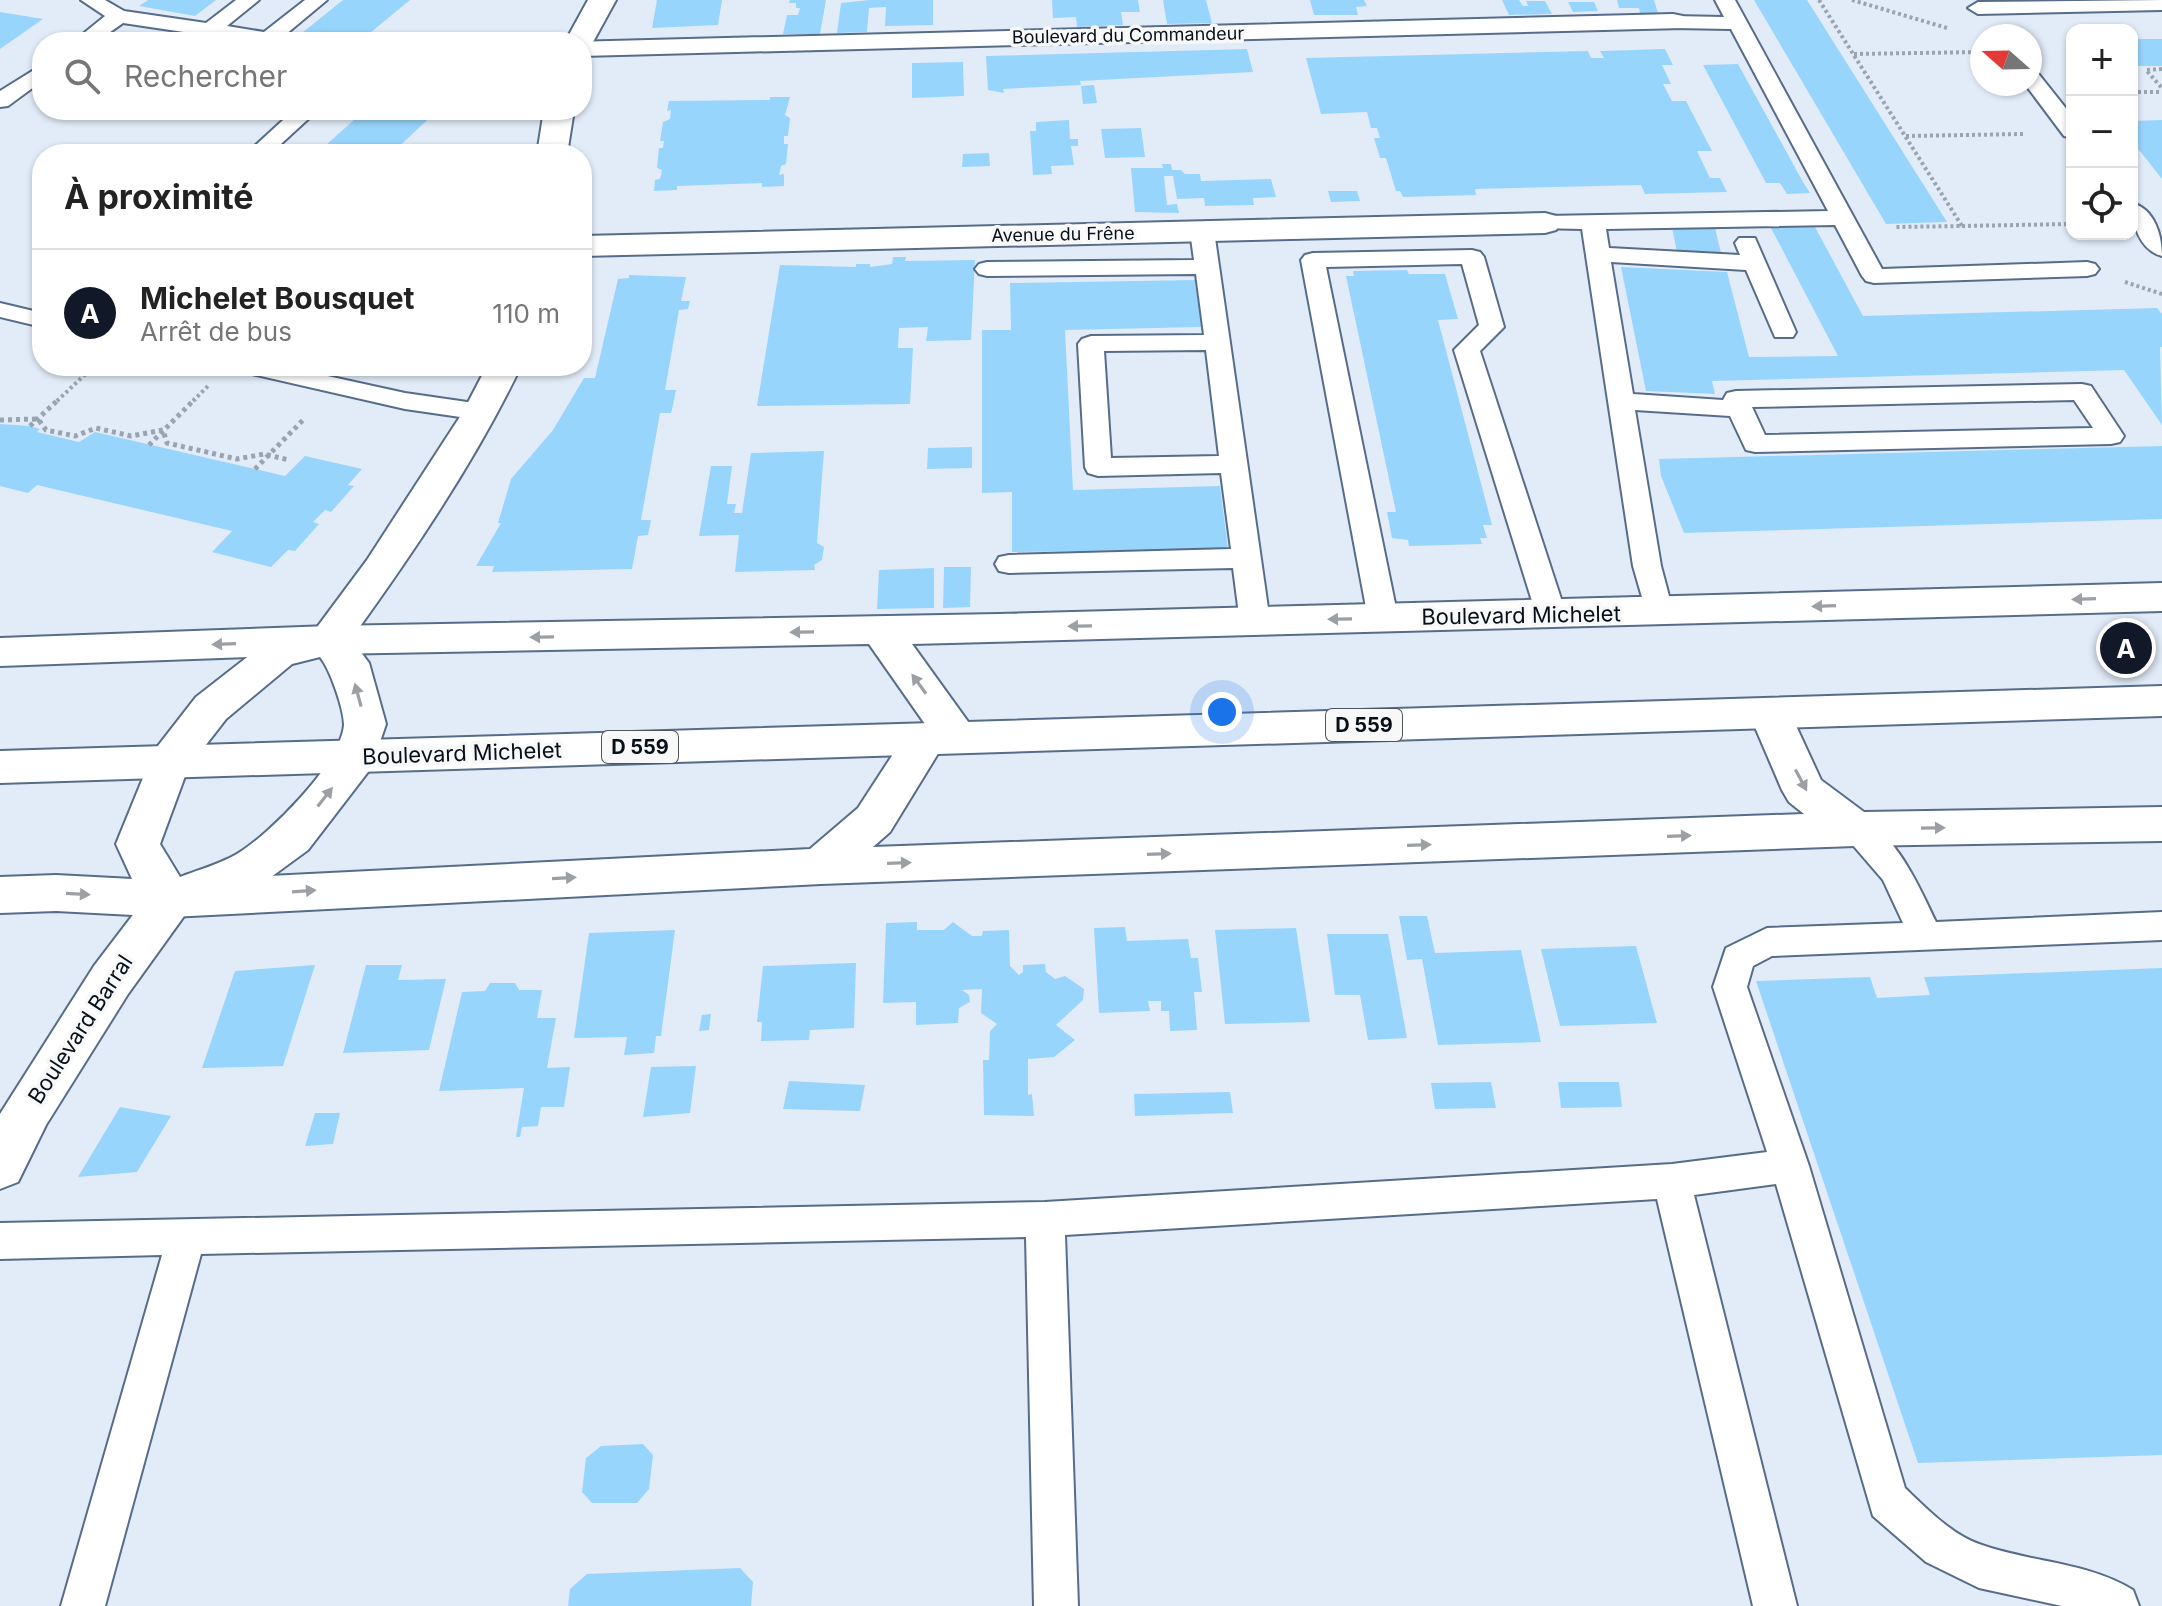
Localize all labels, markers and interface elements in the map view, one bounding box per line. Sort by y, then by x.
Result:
street label: Boulevard du Commandeur [1012,22,1245,48]
north arrow [1970,24,2042,96]
map controls [2066,24,2138,240]
button: + [2066,24,2138,96]
search box [32,32,592,120]
icon: search [60,54,104,98]
text: Rechercher [124,58,287,94]
button: − [2066,96,2138,168]
button: locate [2066,168,2138,240]
text: À proximité [64,176,254,217]
street label: Avenue du Frêne [991,222,1135,246]
text: Michelet Bousquet [140,280,415,316]
text: A [80,298,100,329]
text: 110 m [492,298,560,329]
text: Arrêt de bus [140,316,292,347]
one-way arrow [2071,593,2096,606]
street label: Boulevard Michelet [1421,600,1621,630]
one-way arrow [1811,600,1836,613]
one-way arrow [1327,613,1352,626]
pin: A [2100,618,2152,678]
one-way arrow [1067,620,1092,632]
one-way arrow [789,626,814,638]
one-way arrow [529,630,554,643]
one-way arrow [211,638,236,651]
one-way arrow [911,674,927,694]
one-way arrow [351,683,363,708]
your location [1202,692,1242,732]
road number: D 559 [1326,709,1402,741]
road number: D 559 [602,731,678,763]
street label: Boulevard Michelet [362,737,562,769]
one-way arrow [1794,769,1807,792]
one-way arrow [316,787,332,807]
one-way arrow [1921,822,1946,834]
one-way arrow [1667,829,1692,842]
one-way arrow [1407,839,1432,852]
one-way arrow [1147,848,1172,861]
one-way arrow [887,857,912,870]
one-way arrow [552,871,577,884]
one-way arrow [292,884,317,897]
one-way arrow [66,888,91,901]
street label: Boulevard Barral [22,950,138,1108]

